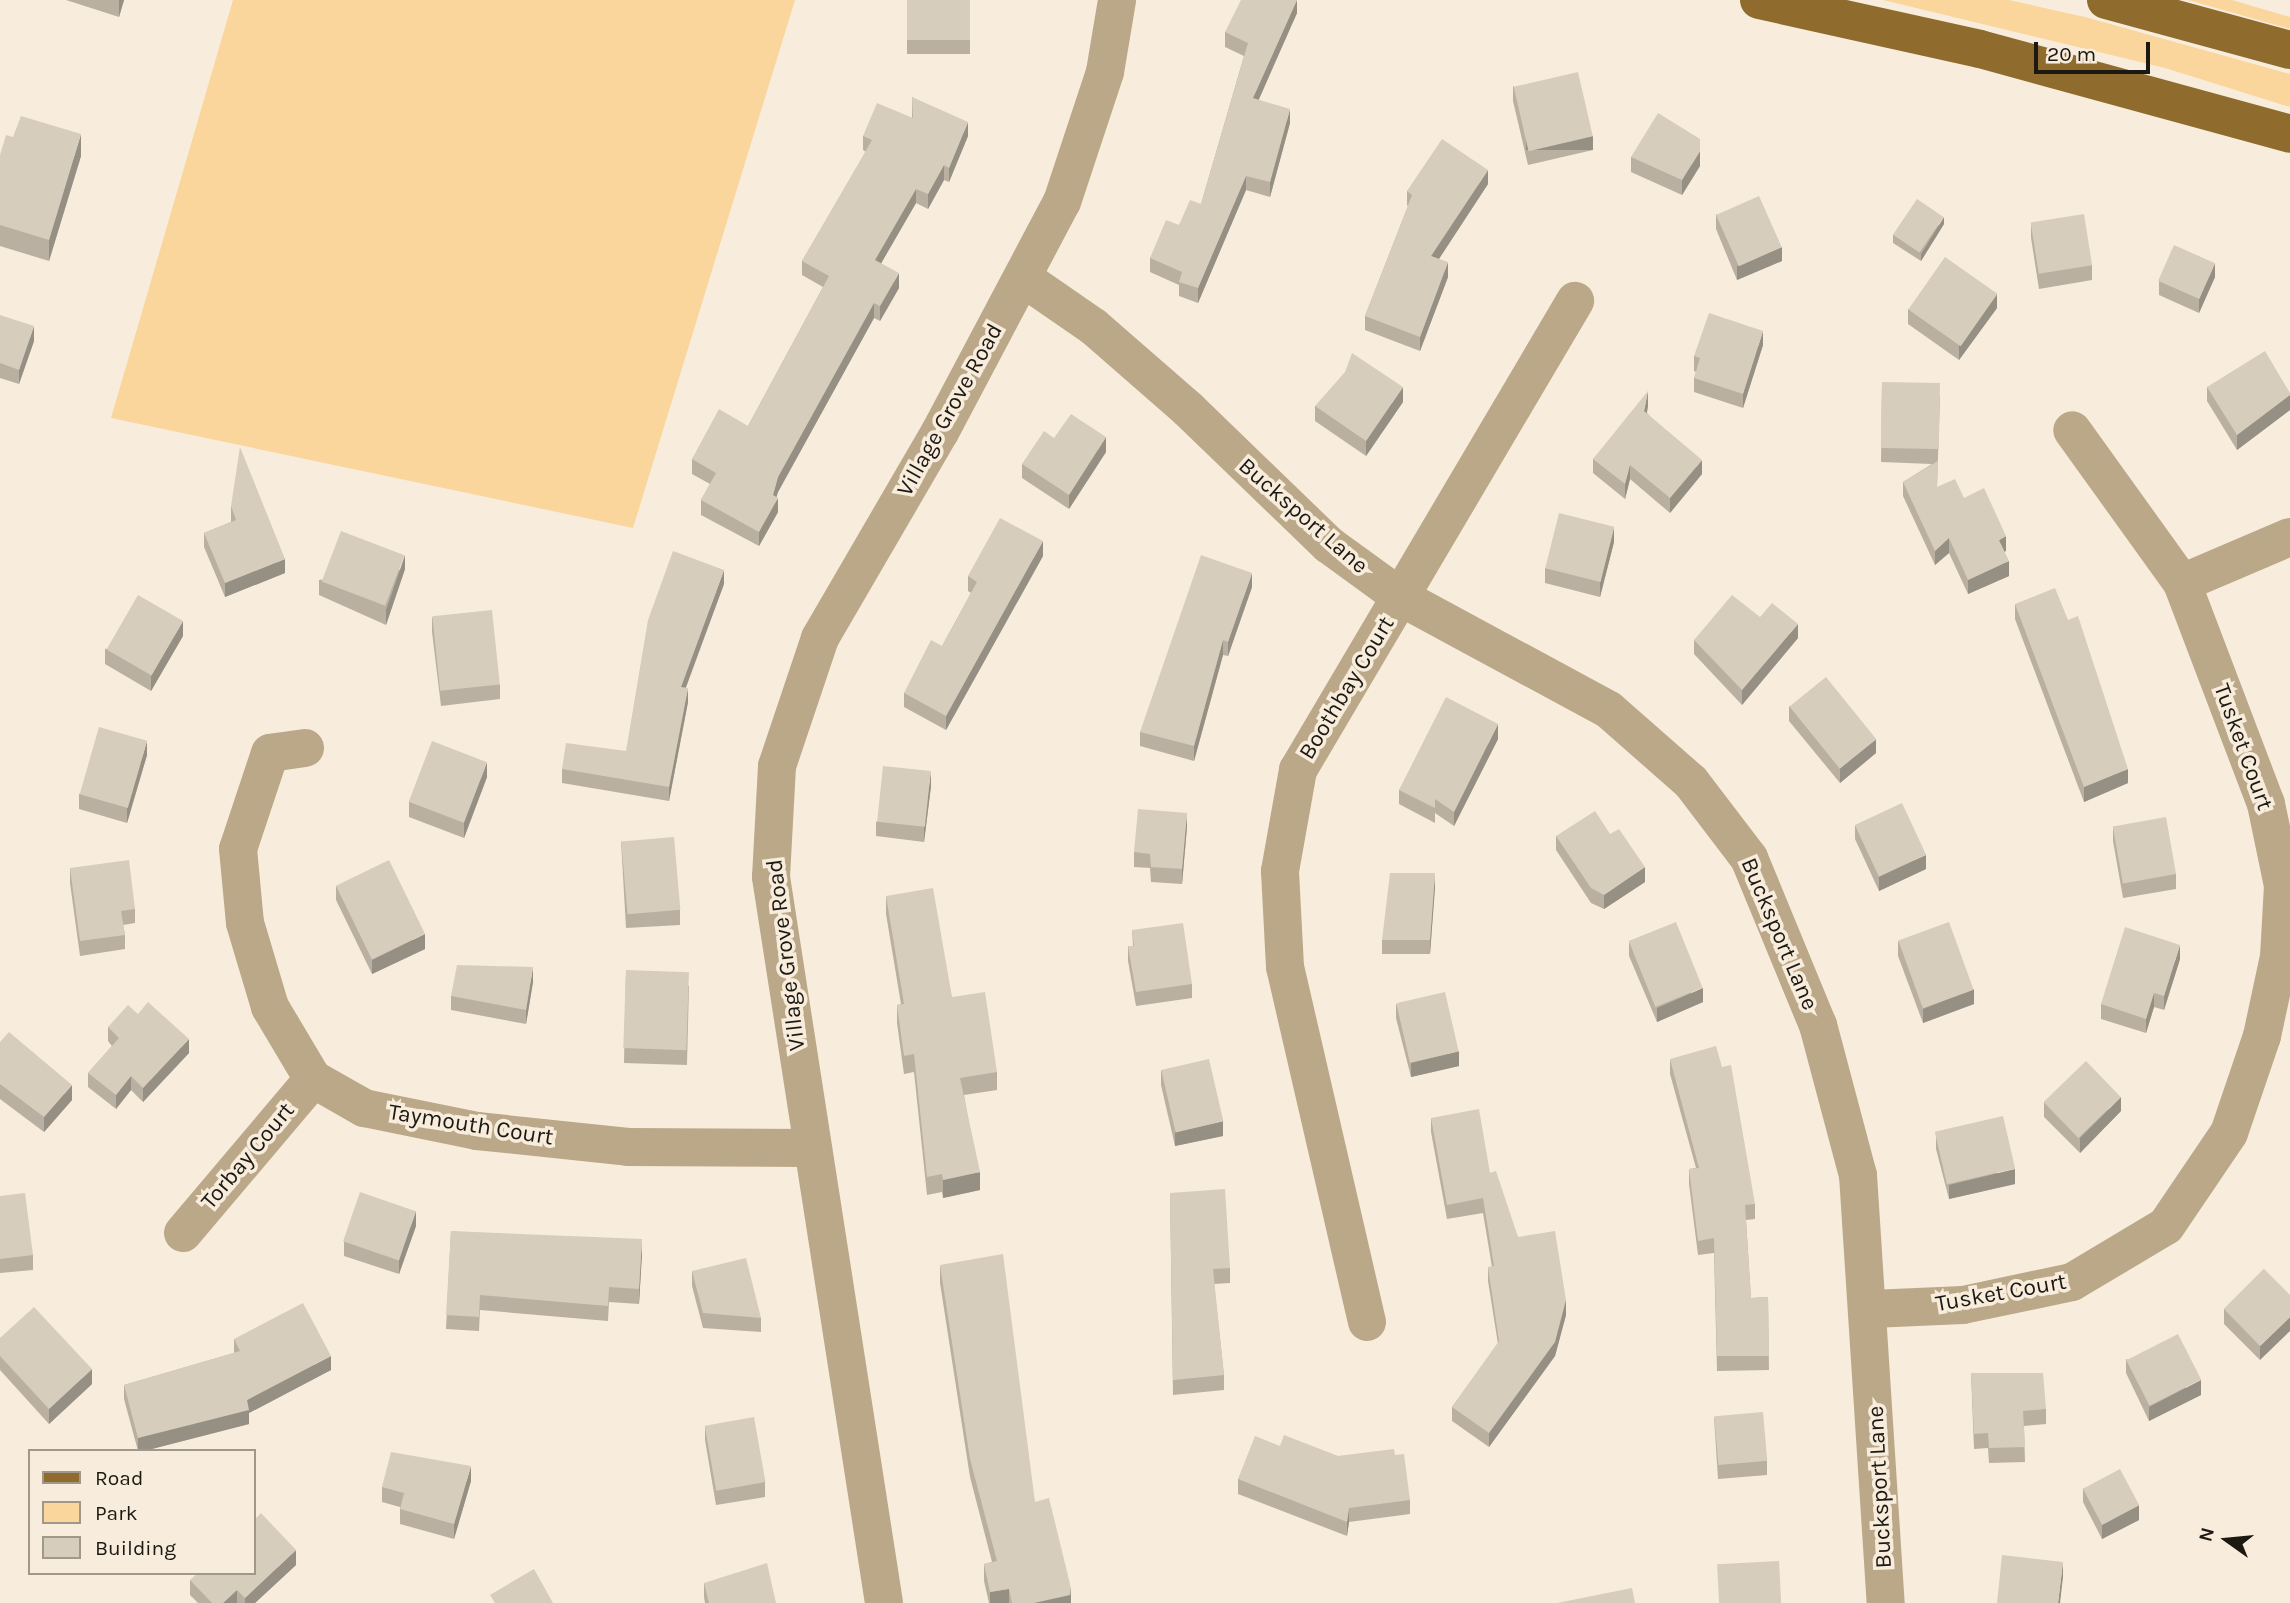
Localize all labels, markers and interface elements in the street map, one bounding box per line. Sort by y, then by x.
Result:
scale bar [2038,28,2154,72]
text: 20 m [2047,42,2096,66]
street label: Village Grove Road [891,319,1009,501]
street label: Bucksport Lane [1233,452,1373,580]
street label: Boothbay Court [1293,611,1401,765]
street label: Tusket Court [2207,680,2279,814]
street label: Bucksport Lane [1735,854,1823,1014]
street label: Village Grove Road [761,858,811,1052]
street label: Torbay Court [195,1097,301,1215]
street label: Taymouth Court [387,1098,555,1152]
street label: Tusket Court [1933,1268,2069,1318]
street label: Bucksport Lane [1862,1405,1898,1569]
legend [28,1449,256,1575]
text: Road [95,1466,143,1490]
text: Park [95,1501,138,1525]
north arrow [2192,1505,2262,1575]
text: N [2194,1525,2219,1544]
text: Building [95,1536,176,1560]

